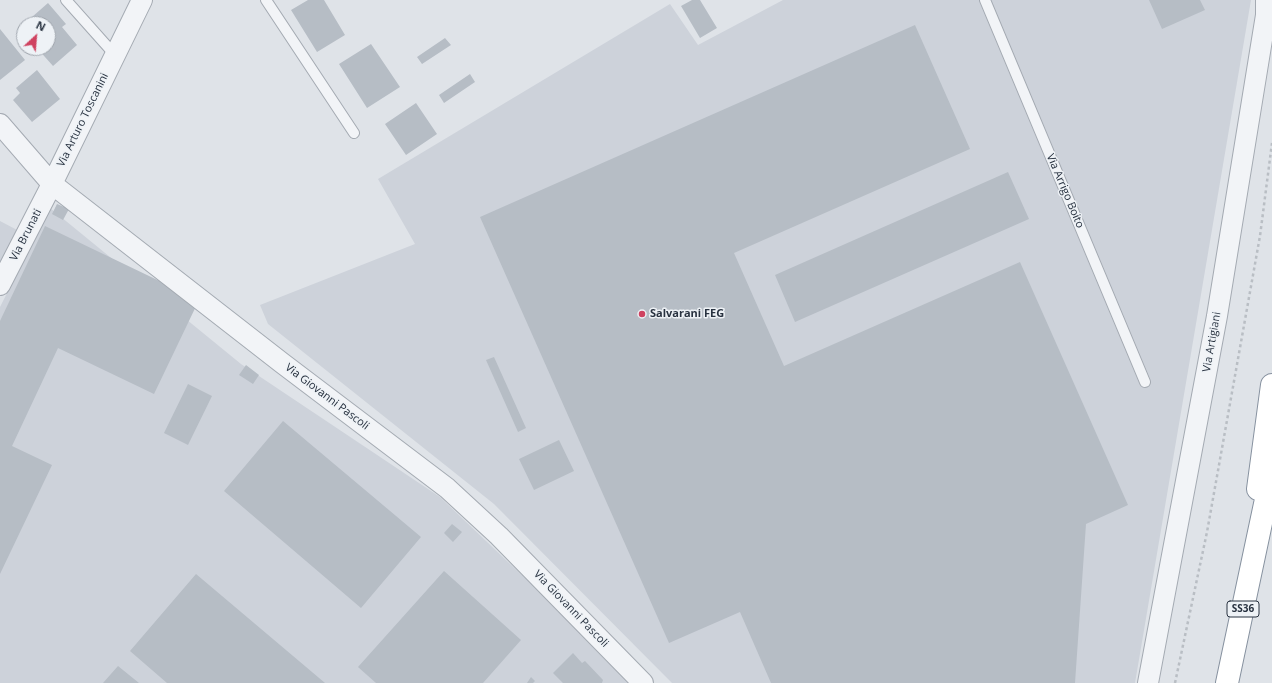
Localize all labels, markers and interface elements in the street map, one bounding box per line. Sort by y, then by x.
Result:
north arrow [16,16,56,56]
text: N [34,17,48,34]
street label: Via Arturo Toscanini [55,71,111,169]
street label: Via Arrigo Boito [1043,152,1087,230]
street label: Via Brunati [7,207,45,263]
place label: Salvarani FEG [650,307,724,321]
marker: Salvarani FEG [637,309,647,319]
street label: Via Artigiani [1200,311,1224,373]
street label: Via Giovanni Pascoli [282,361,372,433]
street label: Via Giovanni Pascoli [531,568,611,650]
road number: SS36 [1227,601,1259,617]

